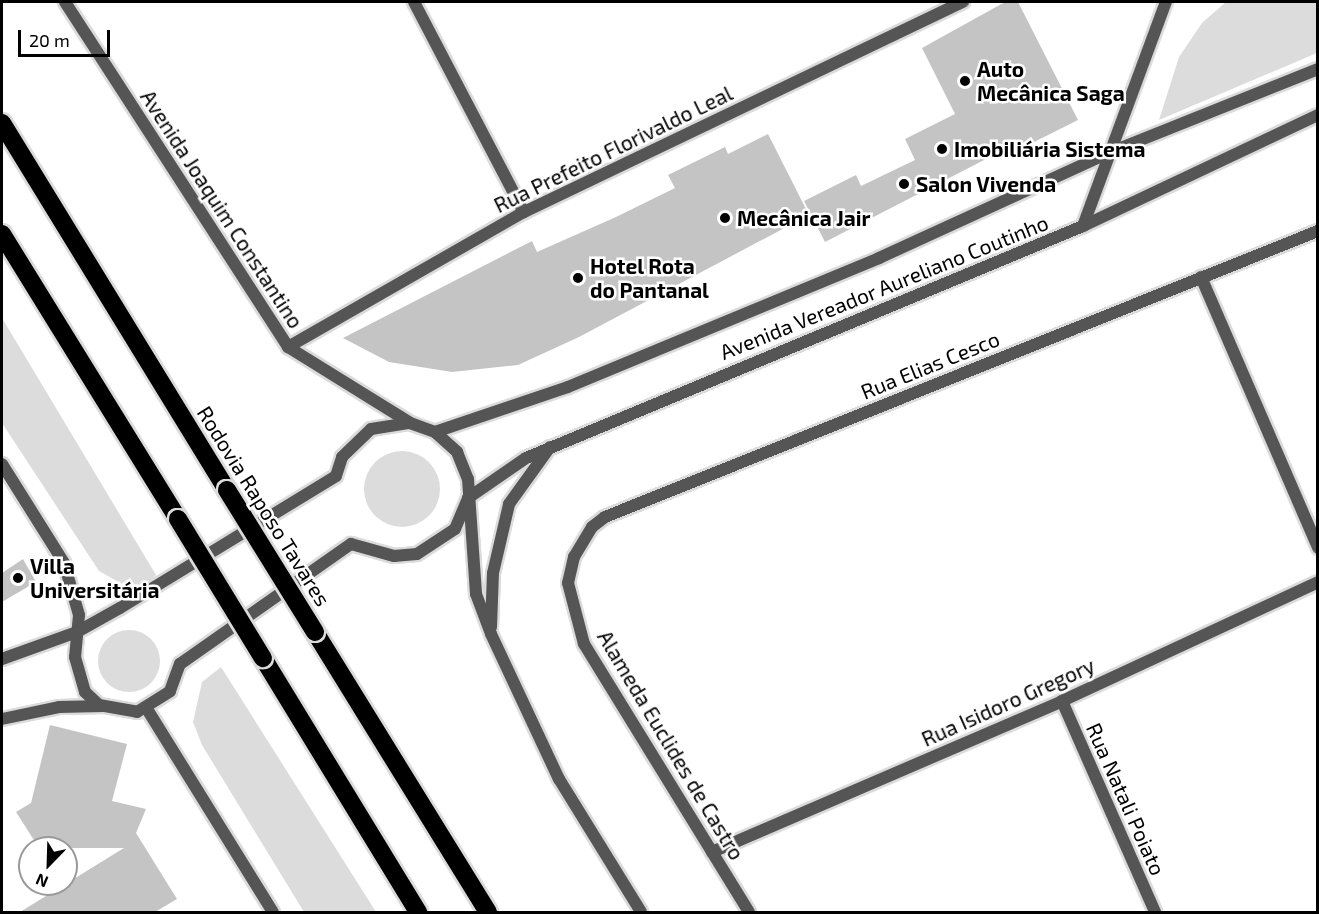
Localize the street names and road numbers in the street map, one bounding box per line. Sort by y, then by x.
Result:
street label: Rua Prefeito Florivaldo Leal [490,80,736,218]
street label: Avenida Joaquim Constantino [135,85,309,333]
street label: Avenida Vereador Aureliano Coutinho [715,209,1053,365]
street label: Rua Elias Cesco [857,326,1003,404]
street label: Rodovia Raposo Tavares [192,401,336,611]
street label: Alameda Euclides de Castro [592,626,750,864]
street label: Rua Isidoro Gregory [917,652,1099,752]
street label: Rua Natali Poiato [1081,719,1171,879]

